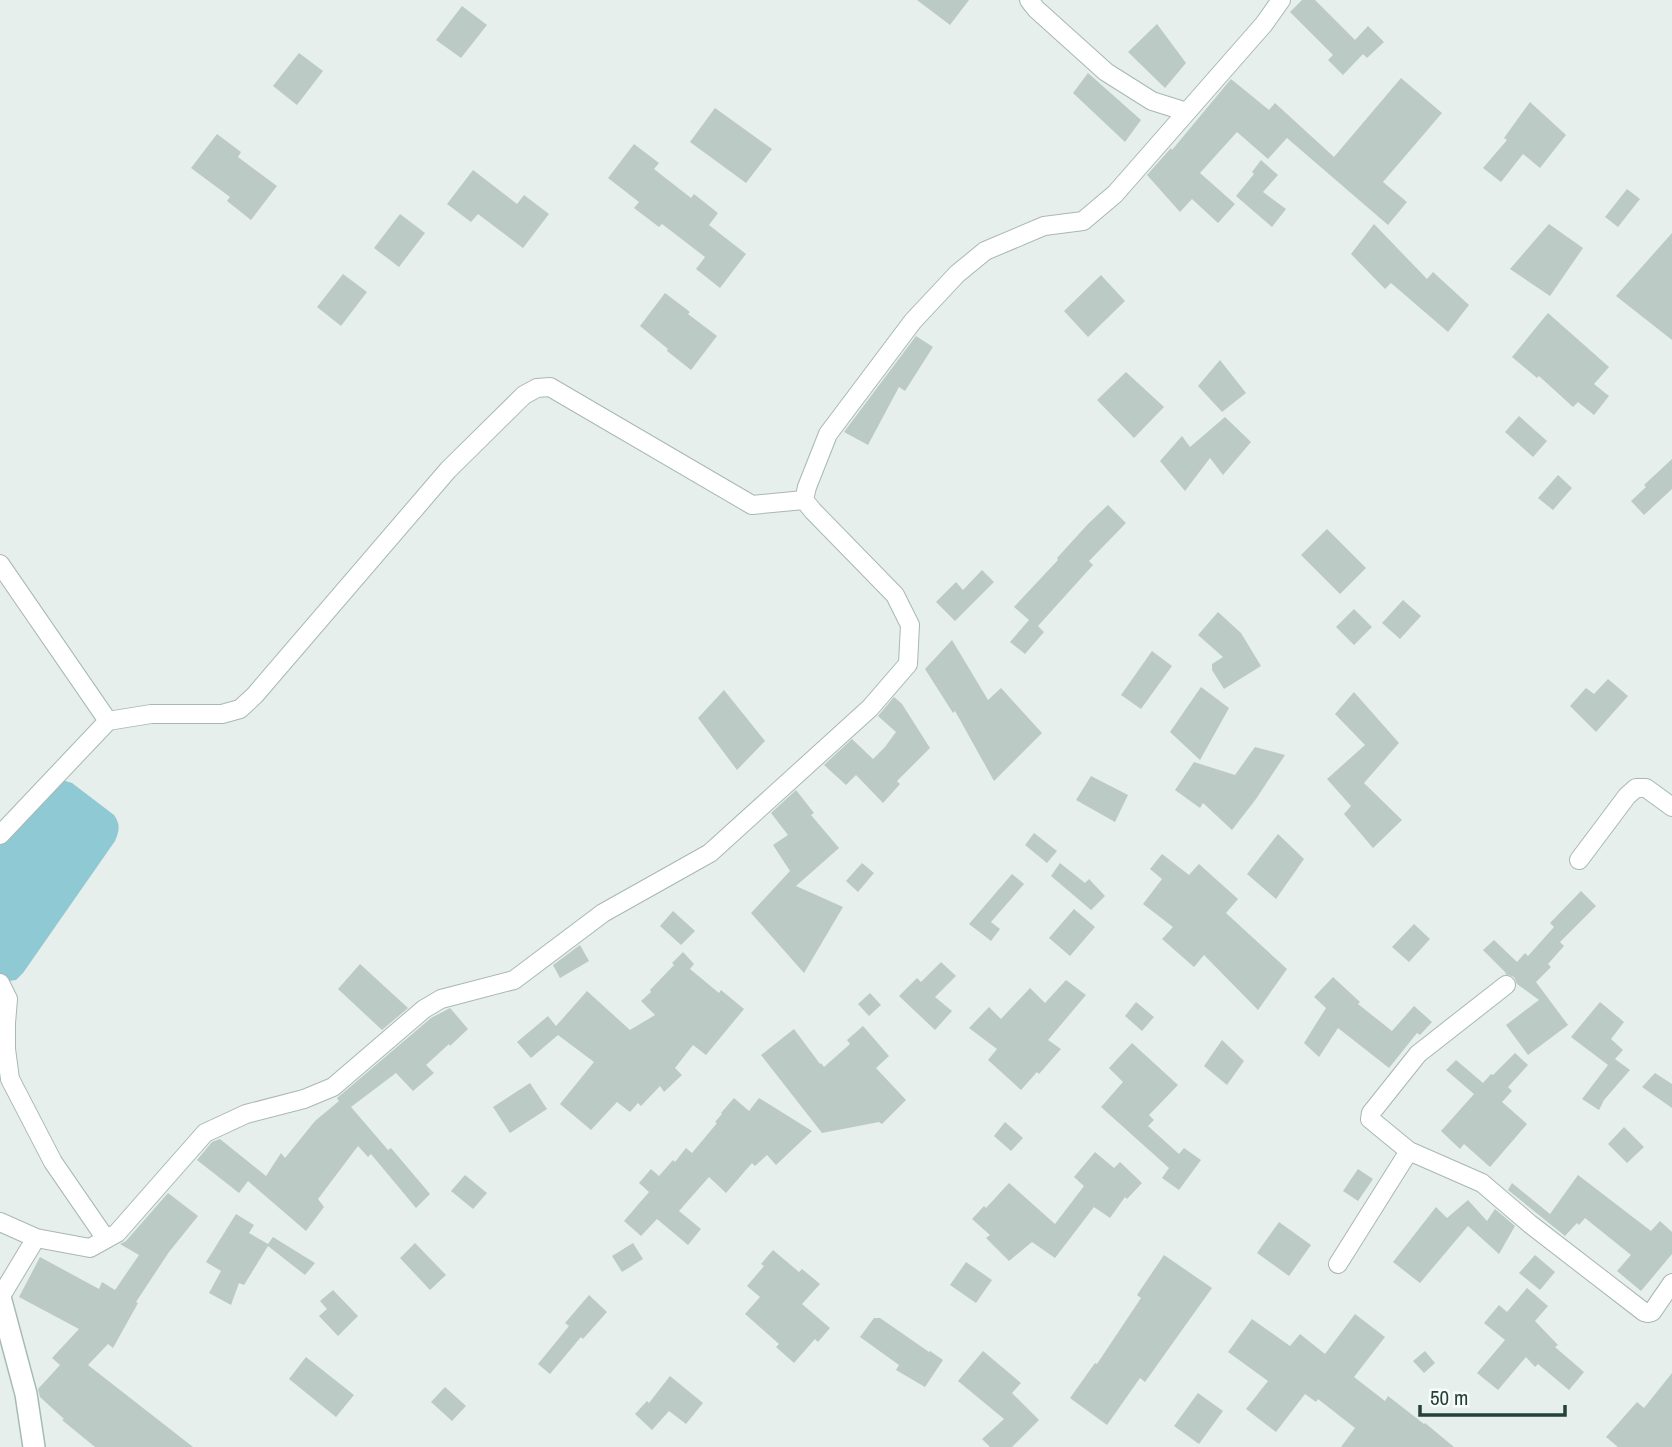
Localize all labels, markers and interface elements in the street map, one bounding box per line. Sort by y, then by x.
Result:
scale bar [1420,1374,1565,1418]
text: 50 m [1430,1383,1468,1412]

